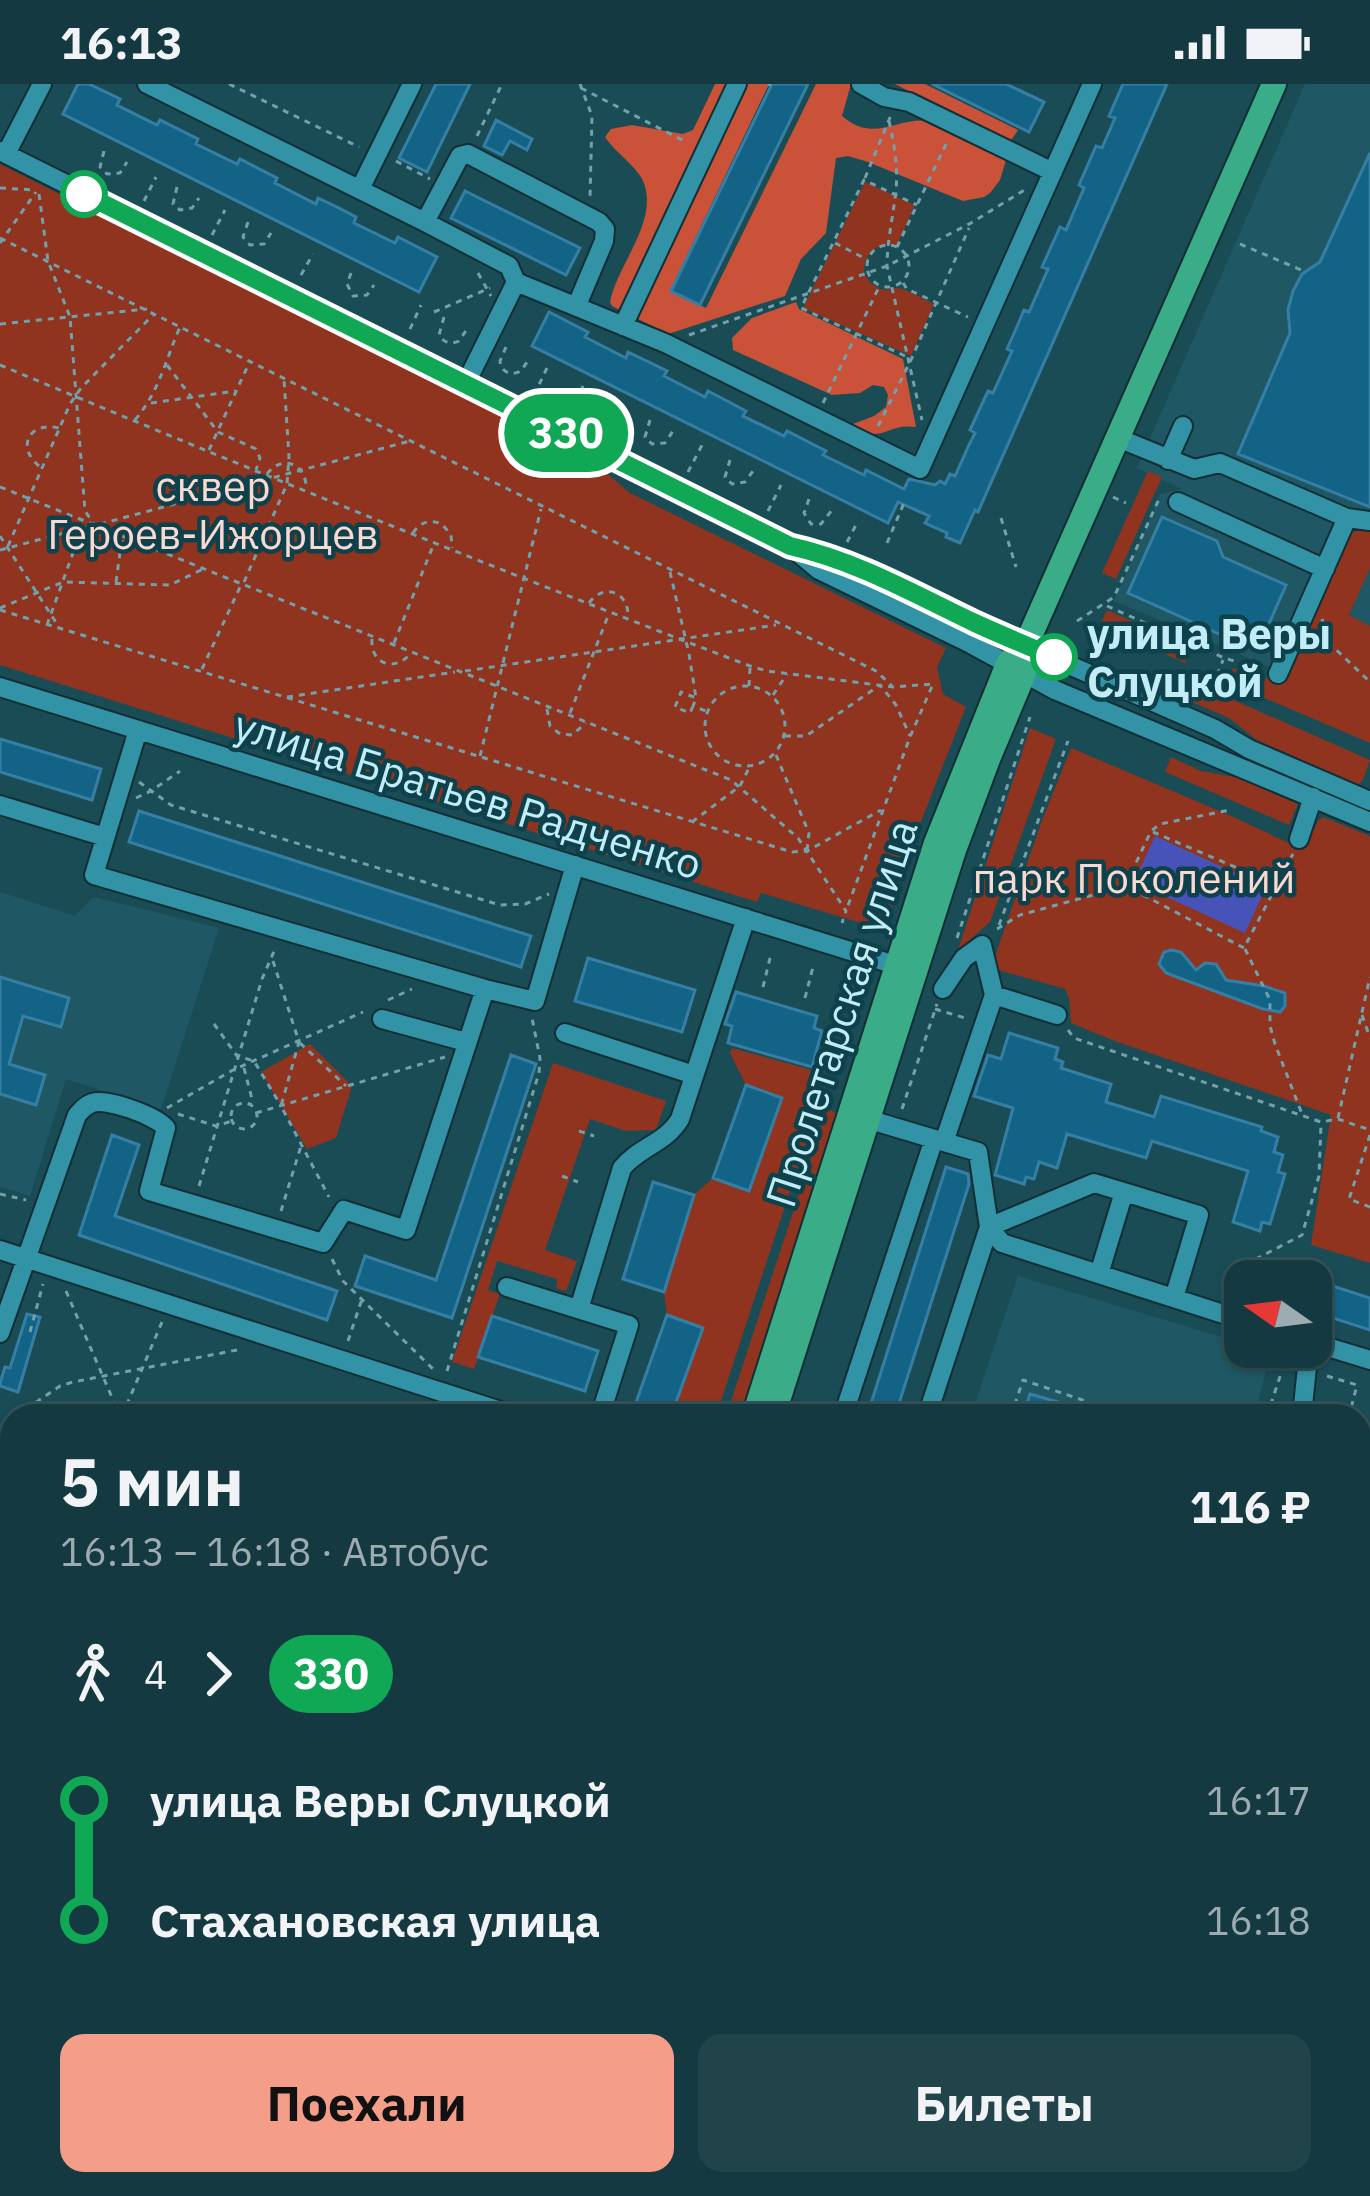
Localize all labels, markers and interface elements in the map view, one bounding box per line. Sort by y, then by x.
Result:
text: 16:13 [60,13,183,71]
unlabelled marker [62,172,106,216]
line badge: 330 [497,394,635,472]
text: 330 [528,405,604,460]
park label: сквер Героев-Ижорцев [47,458,379,561]
place label: улица Веры Слуцкой [1087,606,1331,709]
marker: улица Веры Слуцкой [1032,635,1076,679]
street label: улица Братьев Радченко [228,697,708,891]
street label: Пролетарская улица [752,812,930,1214]
park label: парк Поколений [972,850,1296,905]
north arrow [1224,1260,1332,1368]
map controls [1224,1260,1332,1368]
text: 5 мин [60,1438,244,1524]
text: 116 ₽ [1190,1477,1311,1535]
text: 16:13 – 16:18 · Автобус [60,1526,489,1577]
icon: walk [60,1641,126,1707]
icon: forward [185,1641,251,1707]
text: 330 [293,1646,369,1701]
text: 4 [144,1649,167,1700]
text: улица Веры Слуцкой [150,1771,611,1829]
text: 16:17 [1206,1775,1311,1826]
text: Стахановская улица [150,1891,600,1949]
text: 16:18 [1206,1895,1311,1946]
button: Поехали [60,2034,674,2172]
button: Билеты [698,2034,1311,2172]

